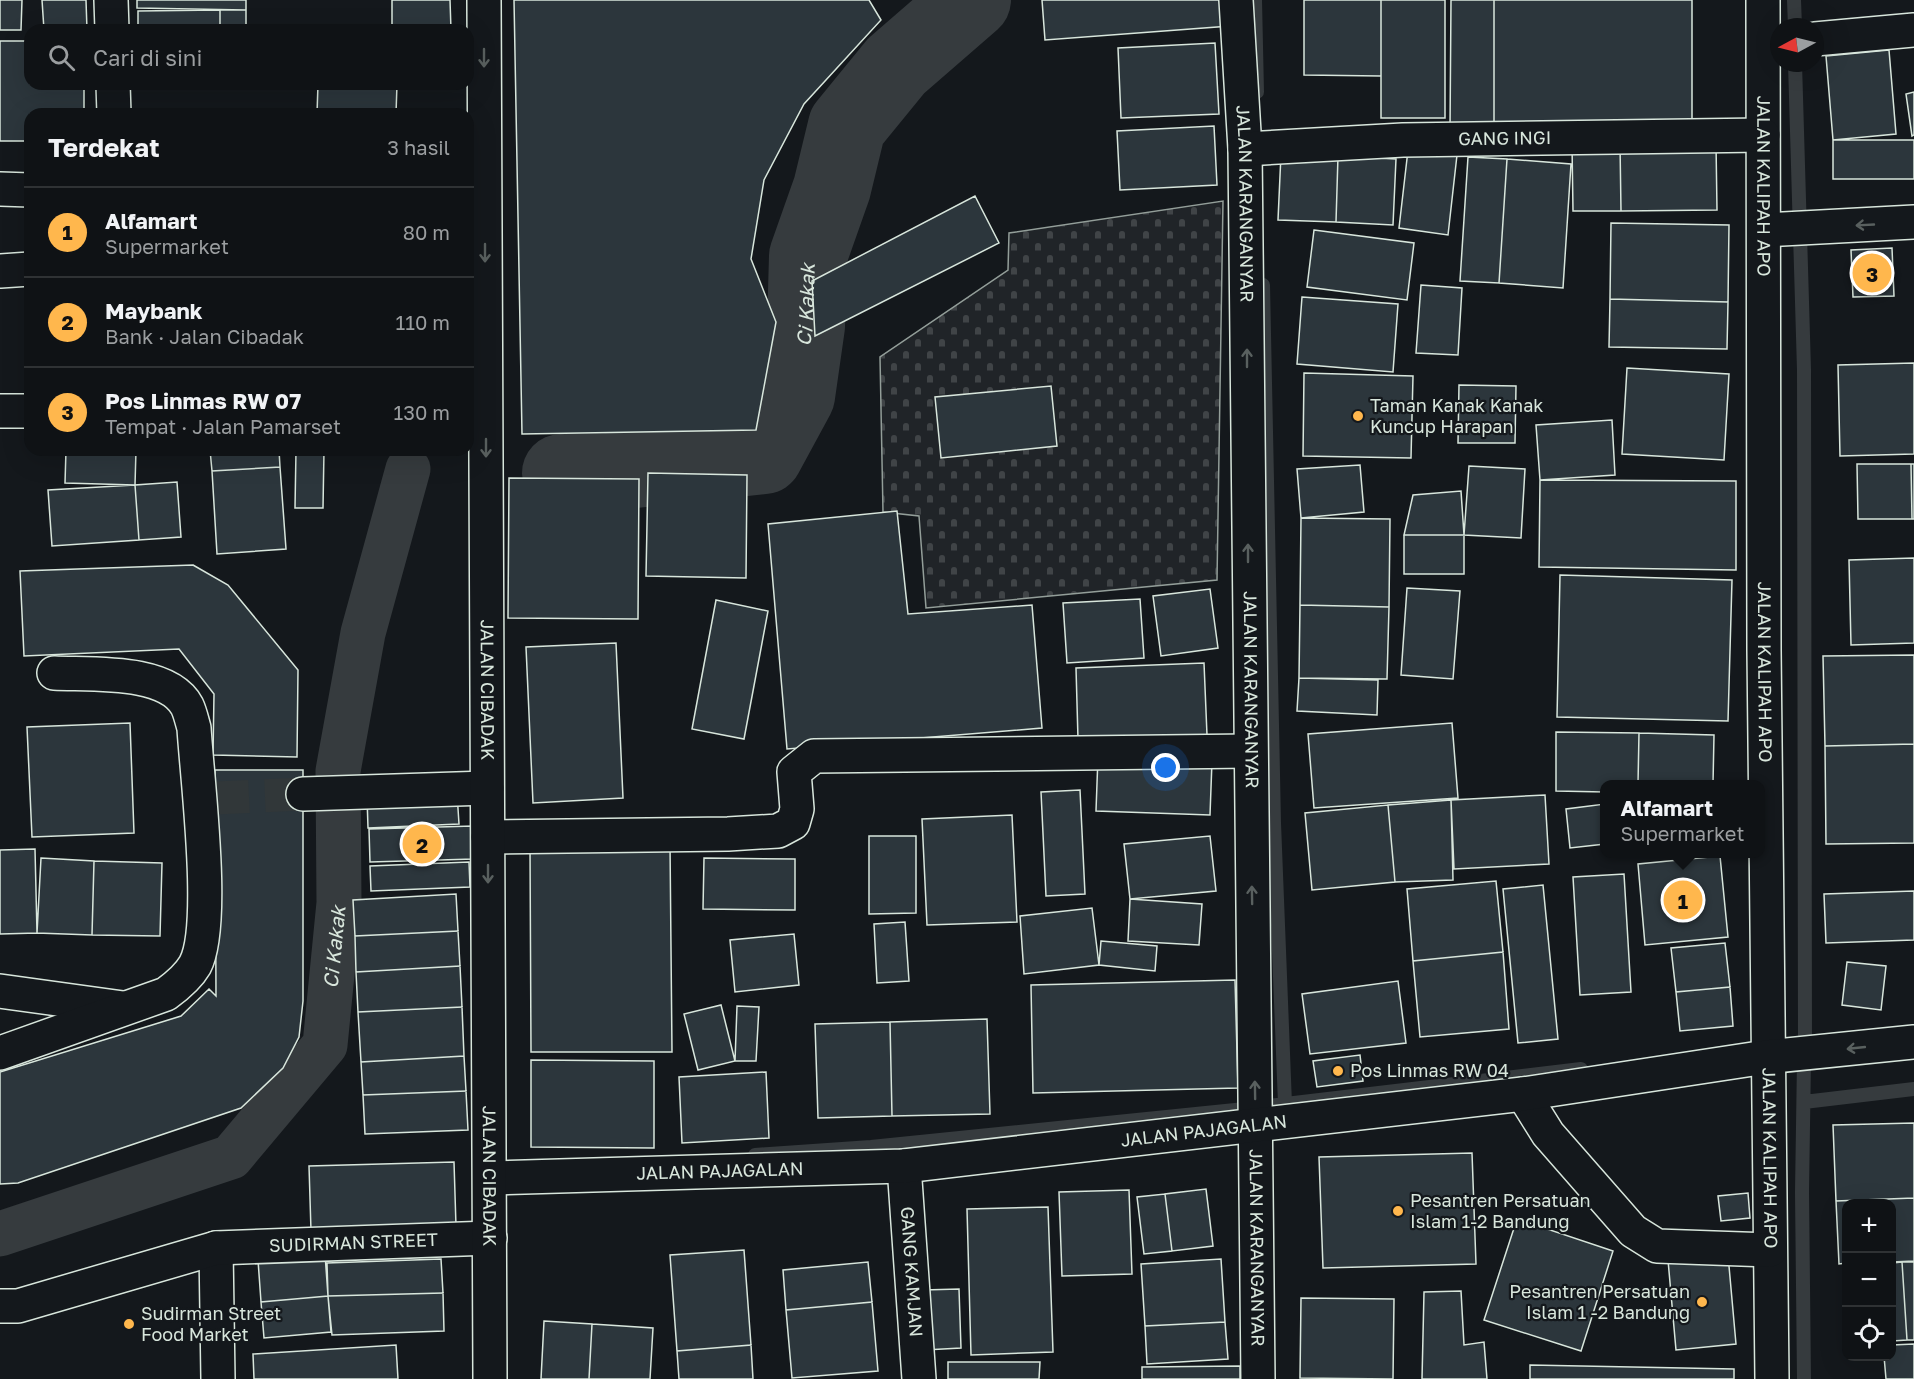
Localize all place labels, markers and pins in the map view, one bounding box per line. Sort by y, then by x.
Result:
pin: 3 [1852,250,1892,296]
place label: Taman Kanak Kanak Kuncup Harapan [1370,394,1544,437]
marker: Taman Kanak Kanak Kuncup Harapan [1351,409,1365,423]
pin: 2 [402,822,442,866]
pin: 1 [1664,878,1702,922]
place label: Pos Linmas RW 04 [1350,1059,1509,1081]
marker: Pos Linmas RW 04 [1331,1064,1345,1078]
place label: Pesantren Persatuan Islam 1-2 Bandung [1410,1189,1591,1232]
marker: Pesantren Persatuan Islam 1-2 Bandung [1391,1204,1405,1218]
place label: Pesantren Persatuan Islam 1 -2 Bandung [1509,1280,1690,1323]
marker: Pesantren Persatuan Islam 1 -2 Bandung [1695,1295,1709,1309]
place label: Sudirman Street Food Market [141,1302,281,1345]
marker: Sudirman Street Food Market [122,1317,136,1331]

